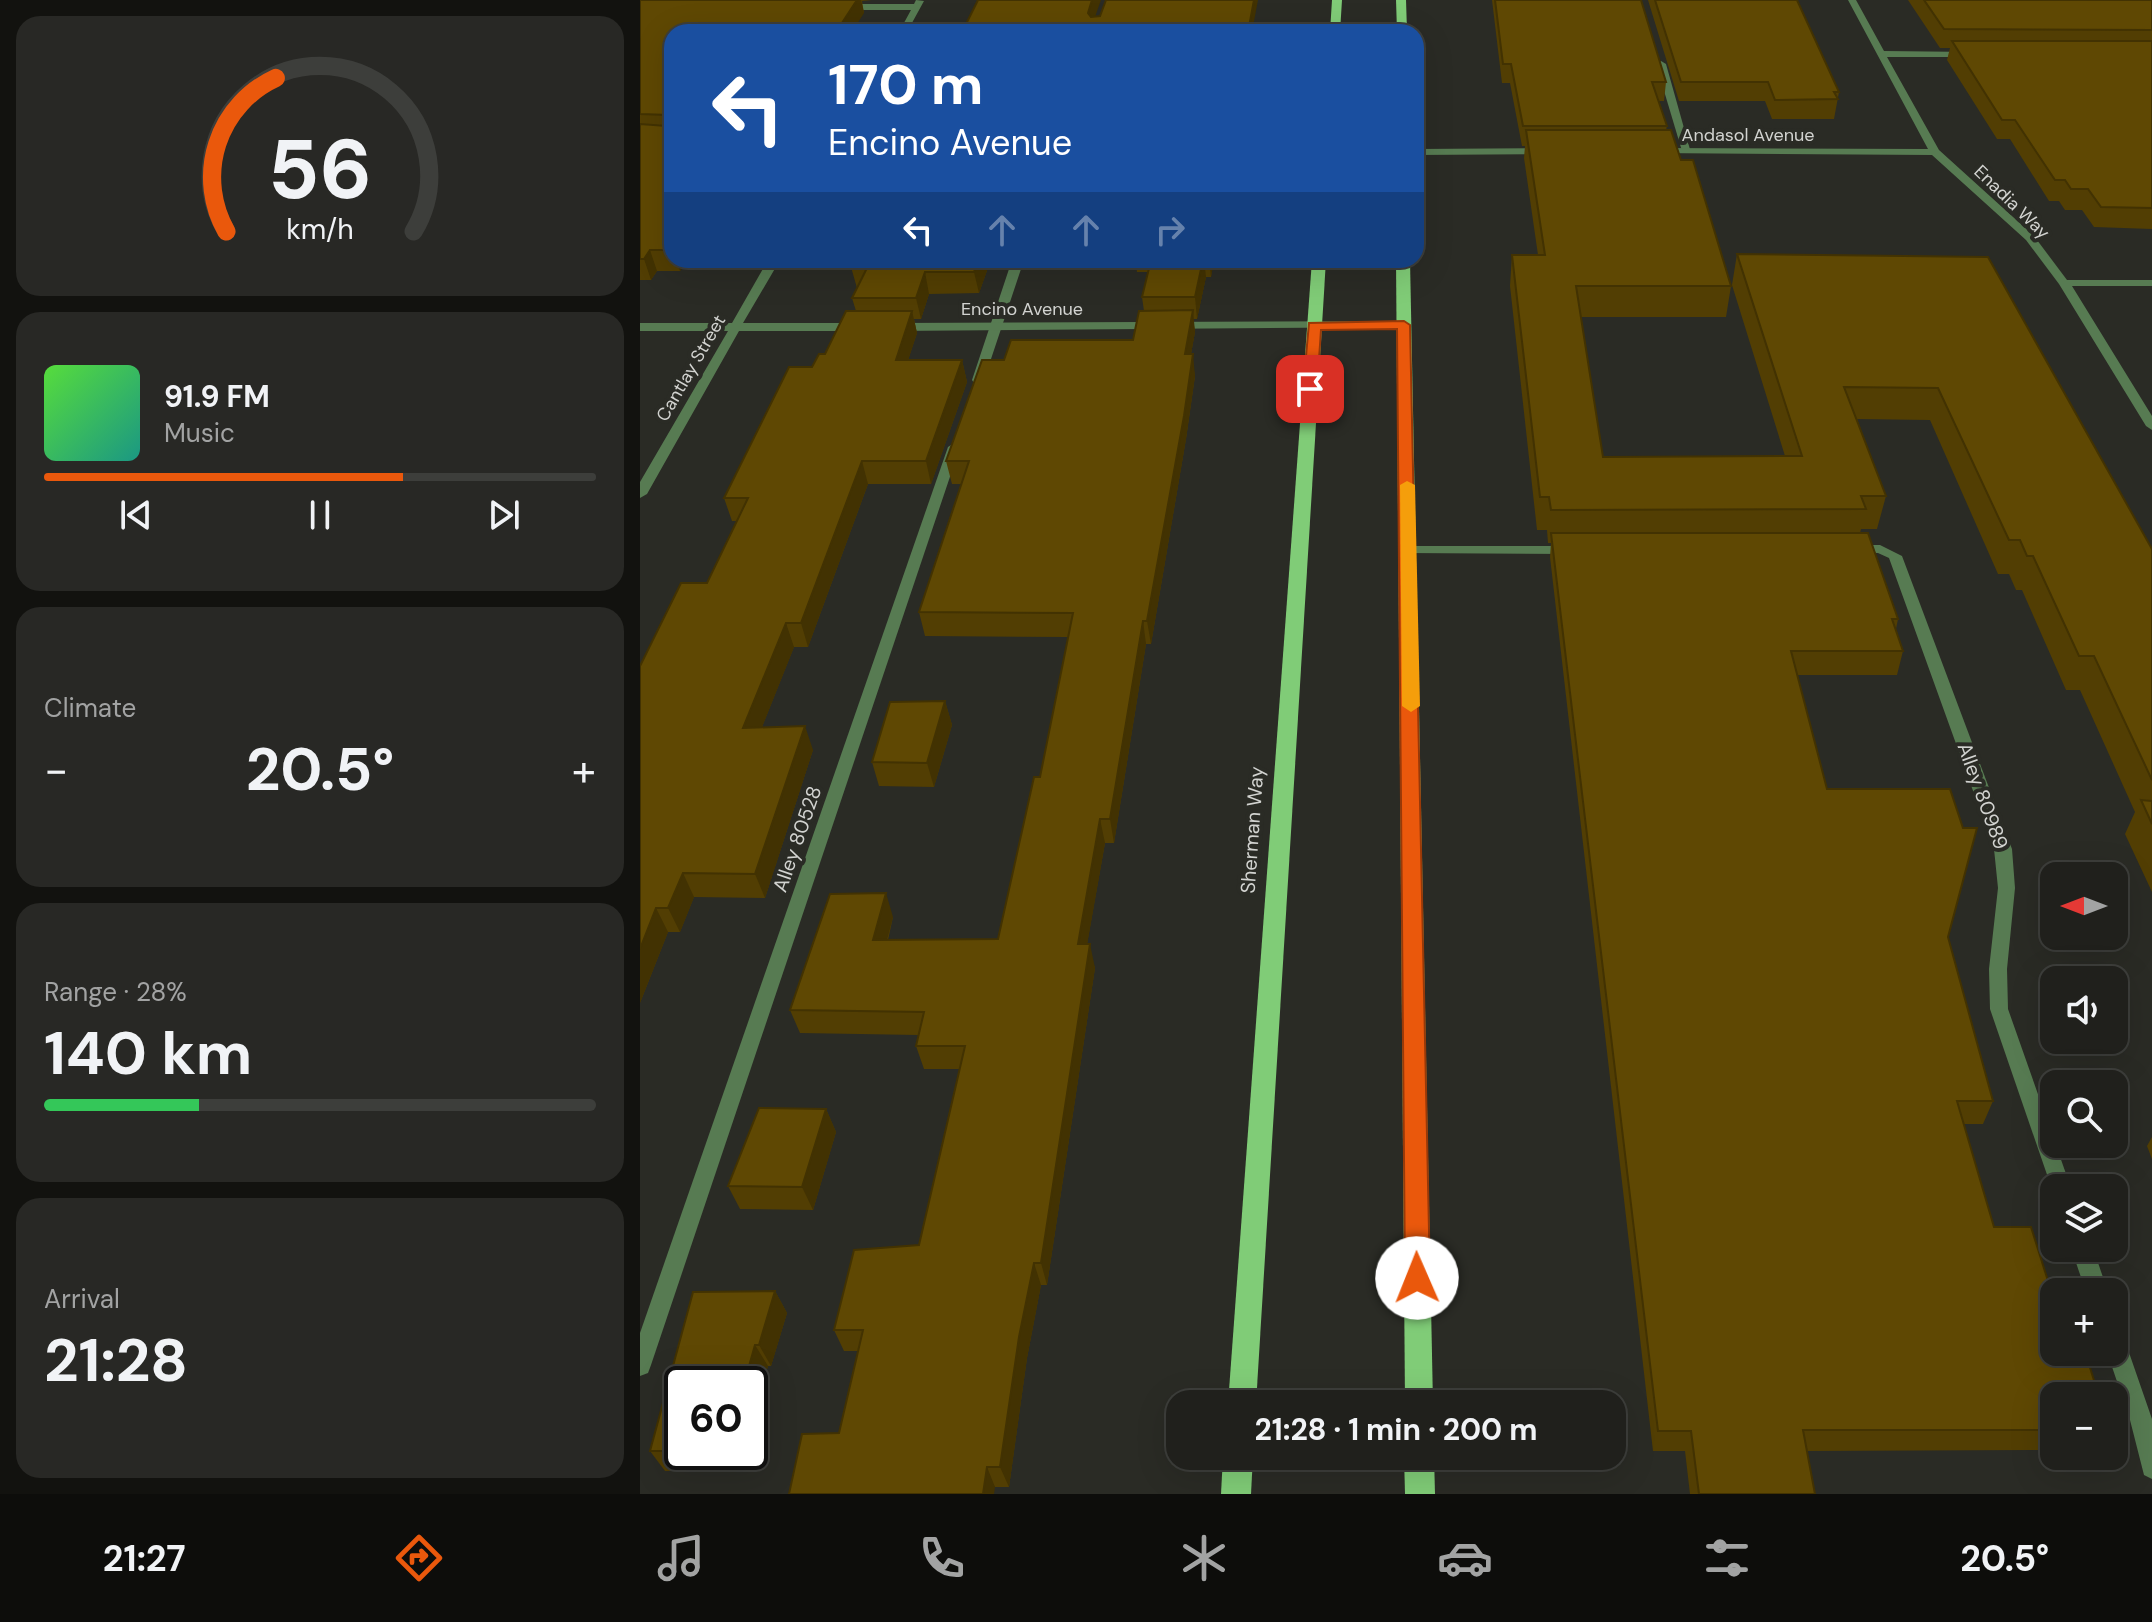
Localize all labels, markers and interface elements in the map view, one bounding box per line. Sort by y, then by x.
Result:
text: 170 m [828,48,983,121]
icon: left [696,56,800,160]
text: 56 [268,114,372,223]
text: Encino Avenue [828,119,1072,166]
street label: Andasol Avenue [1681,123,1815,147]
street label: Enadia Way [1969,160,2055,244]
icon: left [896,208,940,252]
icon: ahead [980,208,1024,252]
icon: ahead [1064,208,1108,252]
icon: right [1148,208,1192,252]
text: km/h [286,211,354,248]
street label: Encino Avenue [961,297,1083,321]
street label: Cantlay Street [651,310,731,426]
pin [1276,355,1344,423]
icon: arrive [1288,367,1332,411]
text: 91.9 FM [164,377,270,416]
text: Music [164,416,235,450]
icon: previous [114,493,158,537]
icon: pause [298,493,342,537]
icon: next [482,493,526,537]
text: Climate [44,691,136,725]
text: 20.5° [246,730,394,809]
street label: Alley 80989 [1952,739,2014,853]
text: − [44,741,68,799]
text: + [572,741,596,799]
street label: Sherman Way [1235,766,1269,894]
street label: Alley 80528 [767,782,827,896]
north arrow [2040,862,2128,950]
map controls [2040,862,2128,1470]
button: sound [2040,966,2128,1054]
text: Range · 28% [44,975,187,1009]
text: 140 km [44,1014,252,1093]
button: search [2040,1070,2128,1158]
button: layers [2040,1174,2128,1262]
position arrow [1375,1236,1459,1320]
button: + [2040,1278,2128,1366]
text: Arrival [44,1282,120,1316]
text: 21:28 [44,1321,188,1400]
speed limit sign: 60 [664,1366,768,1470]
button: − [2040,1382,2128,1470]
text: 21:28 · 1 min · 200 m [1255,1410,1537,1449]
icon: directions [391,1530,447,1586]
icon: music [653,1530,709,1586]
icon: phone [914,1530,970,1586]
icon: climate [1176,1530,1232,1586]
icon: car [1437,1530,1493,1586]
icon: filters [1699,1530,1755,1586]
text: 21:27 [103,1535,186,1582]
text: 20.5° [1960,1535,2049,1582]

